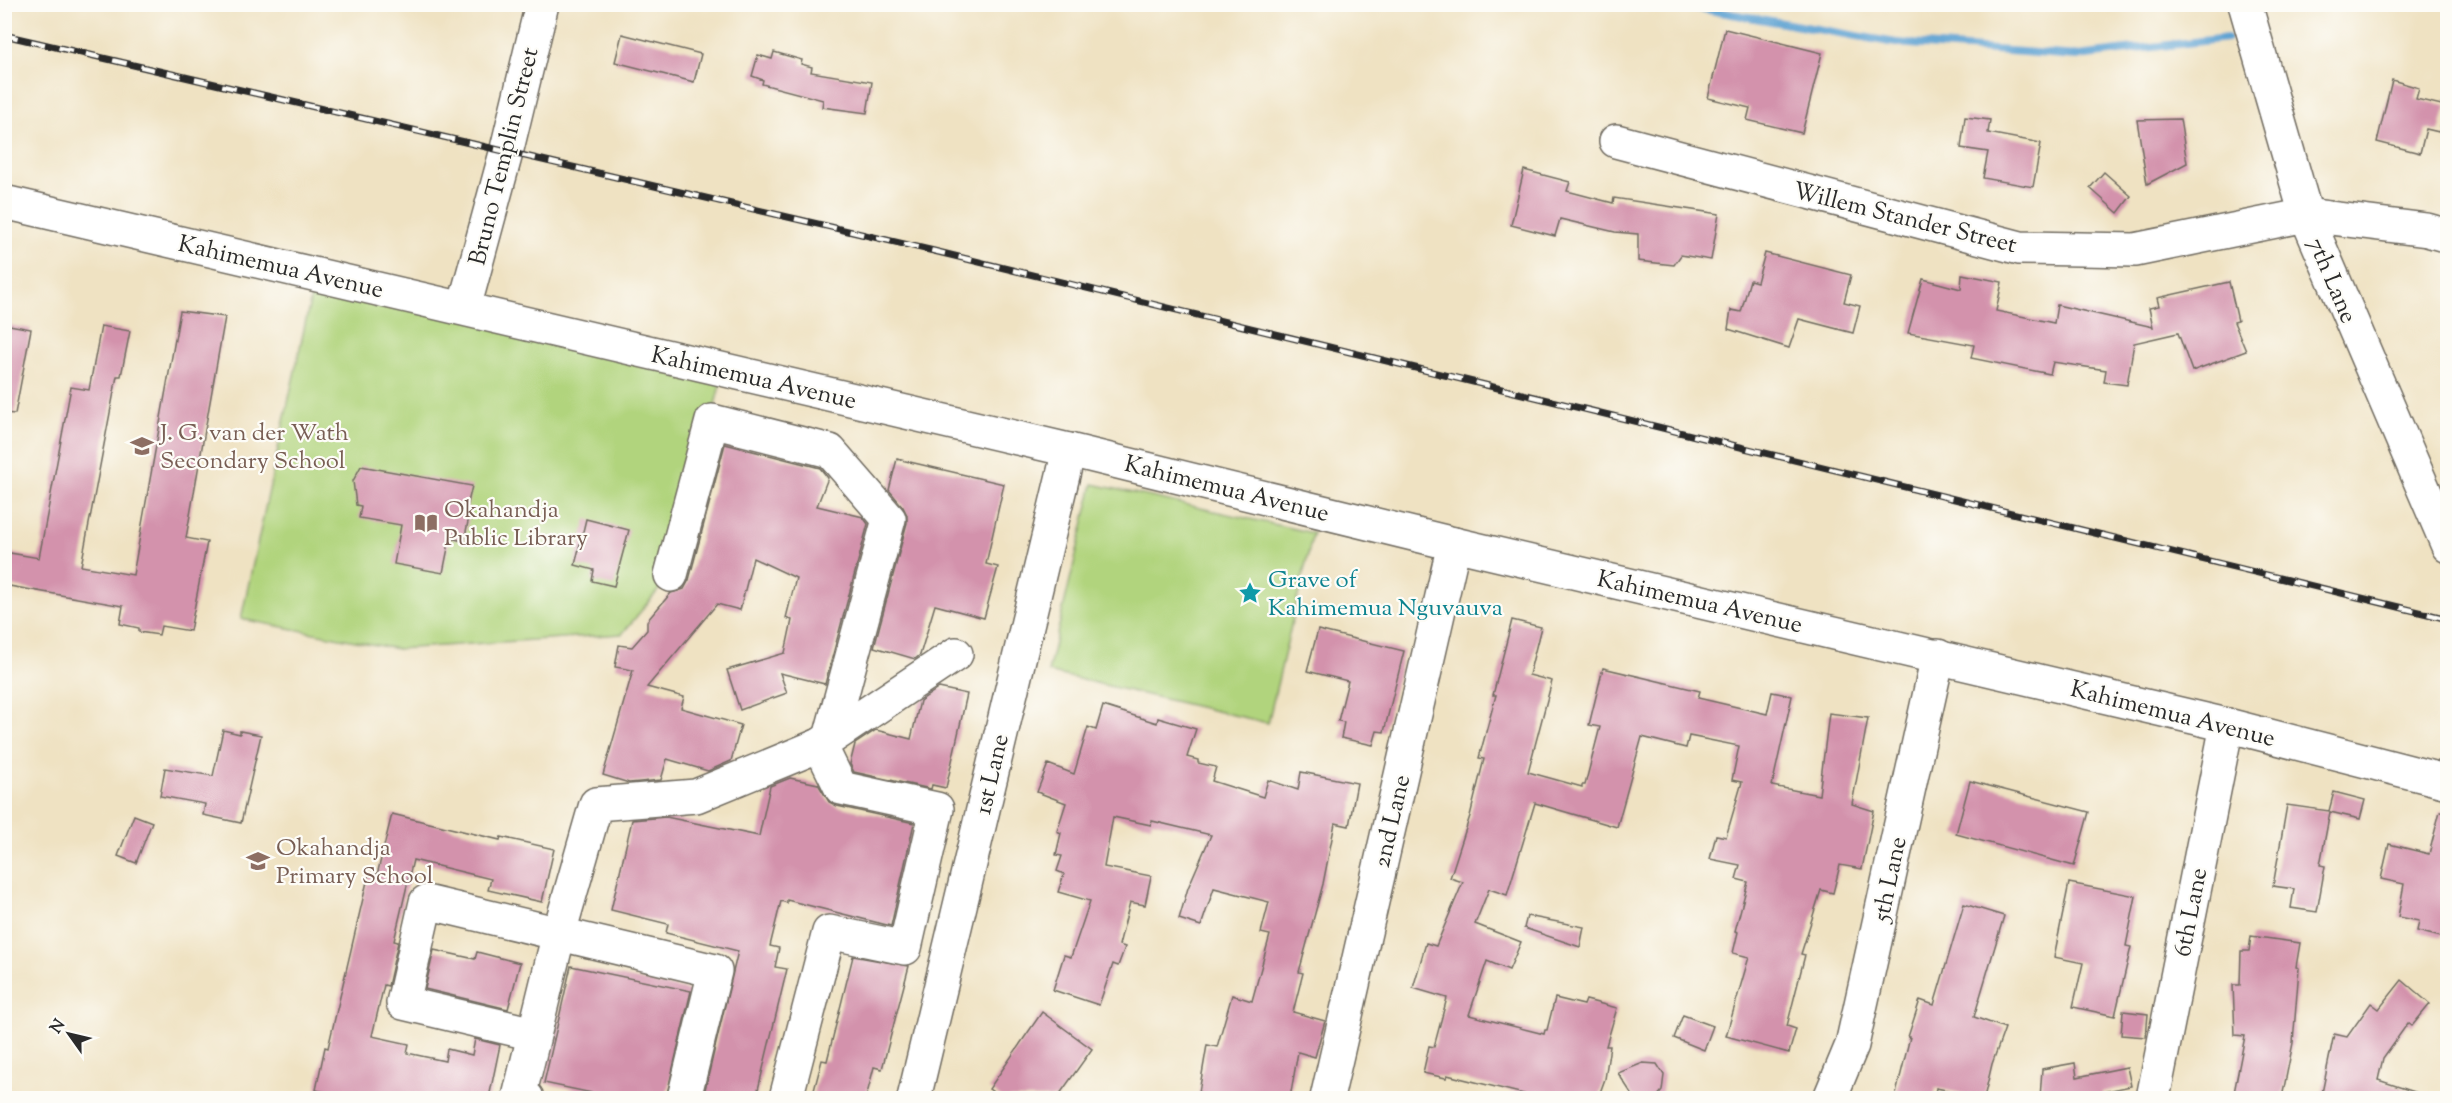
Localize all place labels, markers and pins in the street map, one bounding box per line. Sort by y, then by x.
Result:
place label: J. G. van der Wath Secondary School [158,417,349,479]
school or university icon: J. G. van der Wath Secondary School [129,433,155,459]
place label: Okahandja Public Library [444,494,588,556]
library icon: Okahandja Public Library [413,510,439,536]
place label: Grave of Kahimemua Nguvauva [1268,564,1503,626]
place icon: Grave of Kahimemua Nguvauva [1237,580,1263,606]
place label: Okahandja Primary School [276,832,434,894]
school or university icon: Okahandja Primary School [245,848,271,874]

